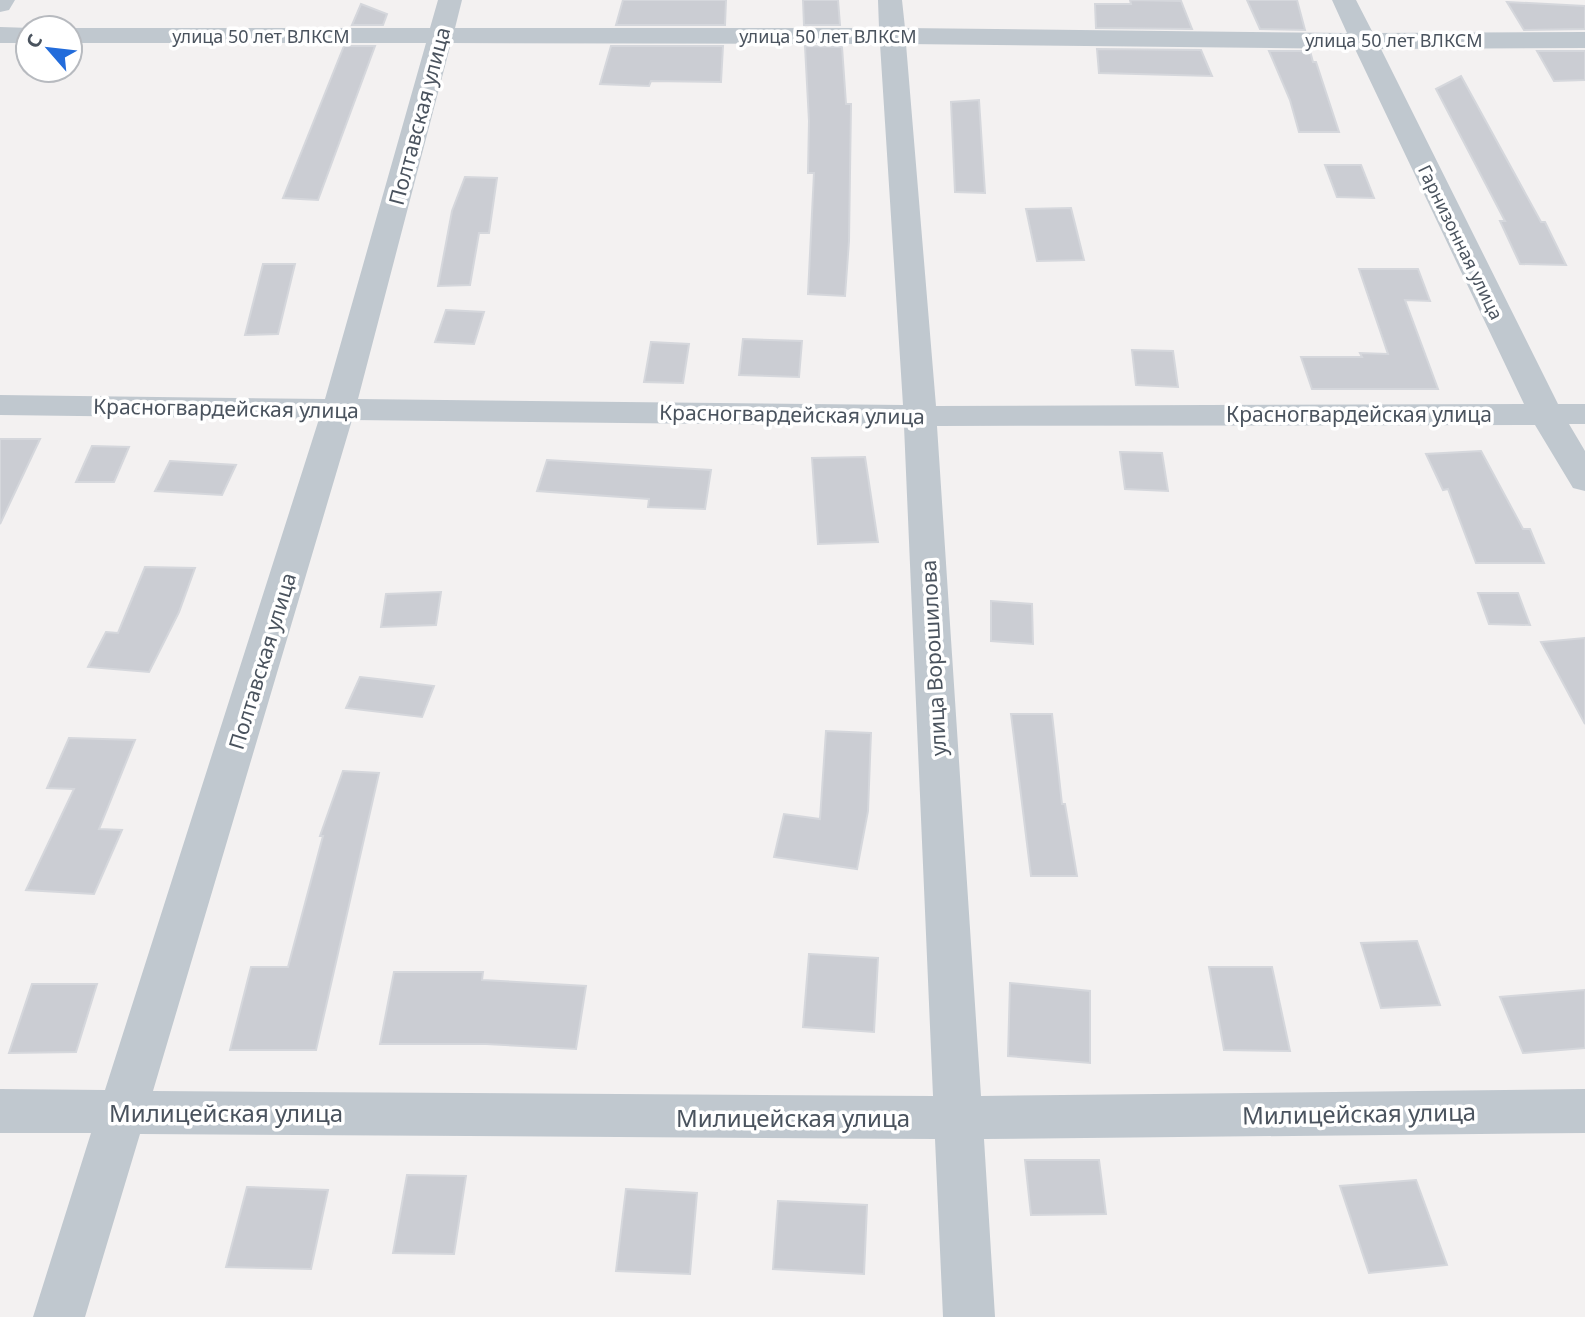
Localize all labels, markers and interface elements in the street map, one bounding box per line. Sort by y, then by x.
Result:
north arrow [14,14,84,84]
street label: улица 50 лет ВЛКСМ [172,24,350,48]
street label: Полтавская улица [382,24,456,208]
street label: улица 50 лет ВЛКСМ [739,24,917,48]
street label: улица 50 лет ВЛКСМ [1305,28,1483,52]
text: С [20,30,48,53]
street label: Гарнизонная улица [1413,161,1509,323]
street label: Красногвардейская улица [93,392,359,424]
street label: Красногвардейская улица [659,398,925,430]
street label: Красногвардейская улица [1226,400,1492,428]
street label: улица Ворошилова [914,559,952,757]
street label: Полтавская улица [222,569,302,753]
street label: Милицейская улица [1242,1094,1476,1132]
street label: Милицейская улица [109,1096,343,1129]
street label: Милицейская улица [676,1101,910,1134]

